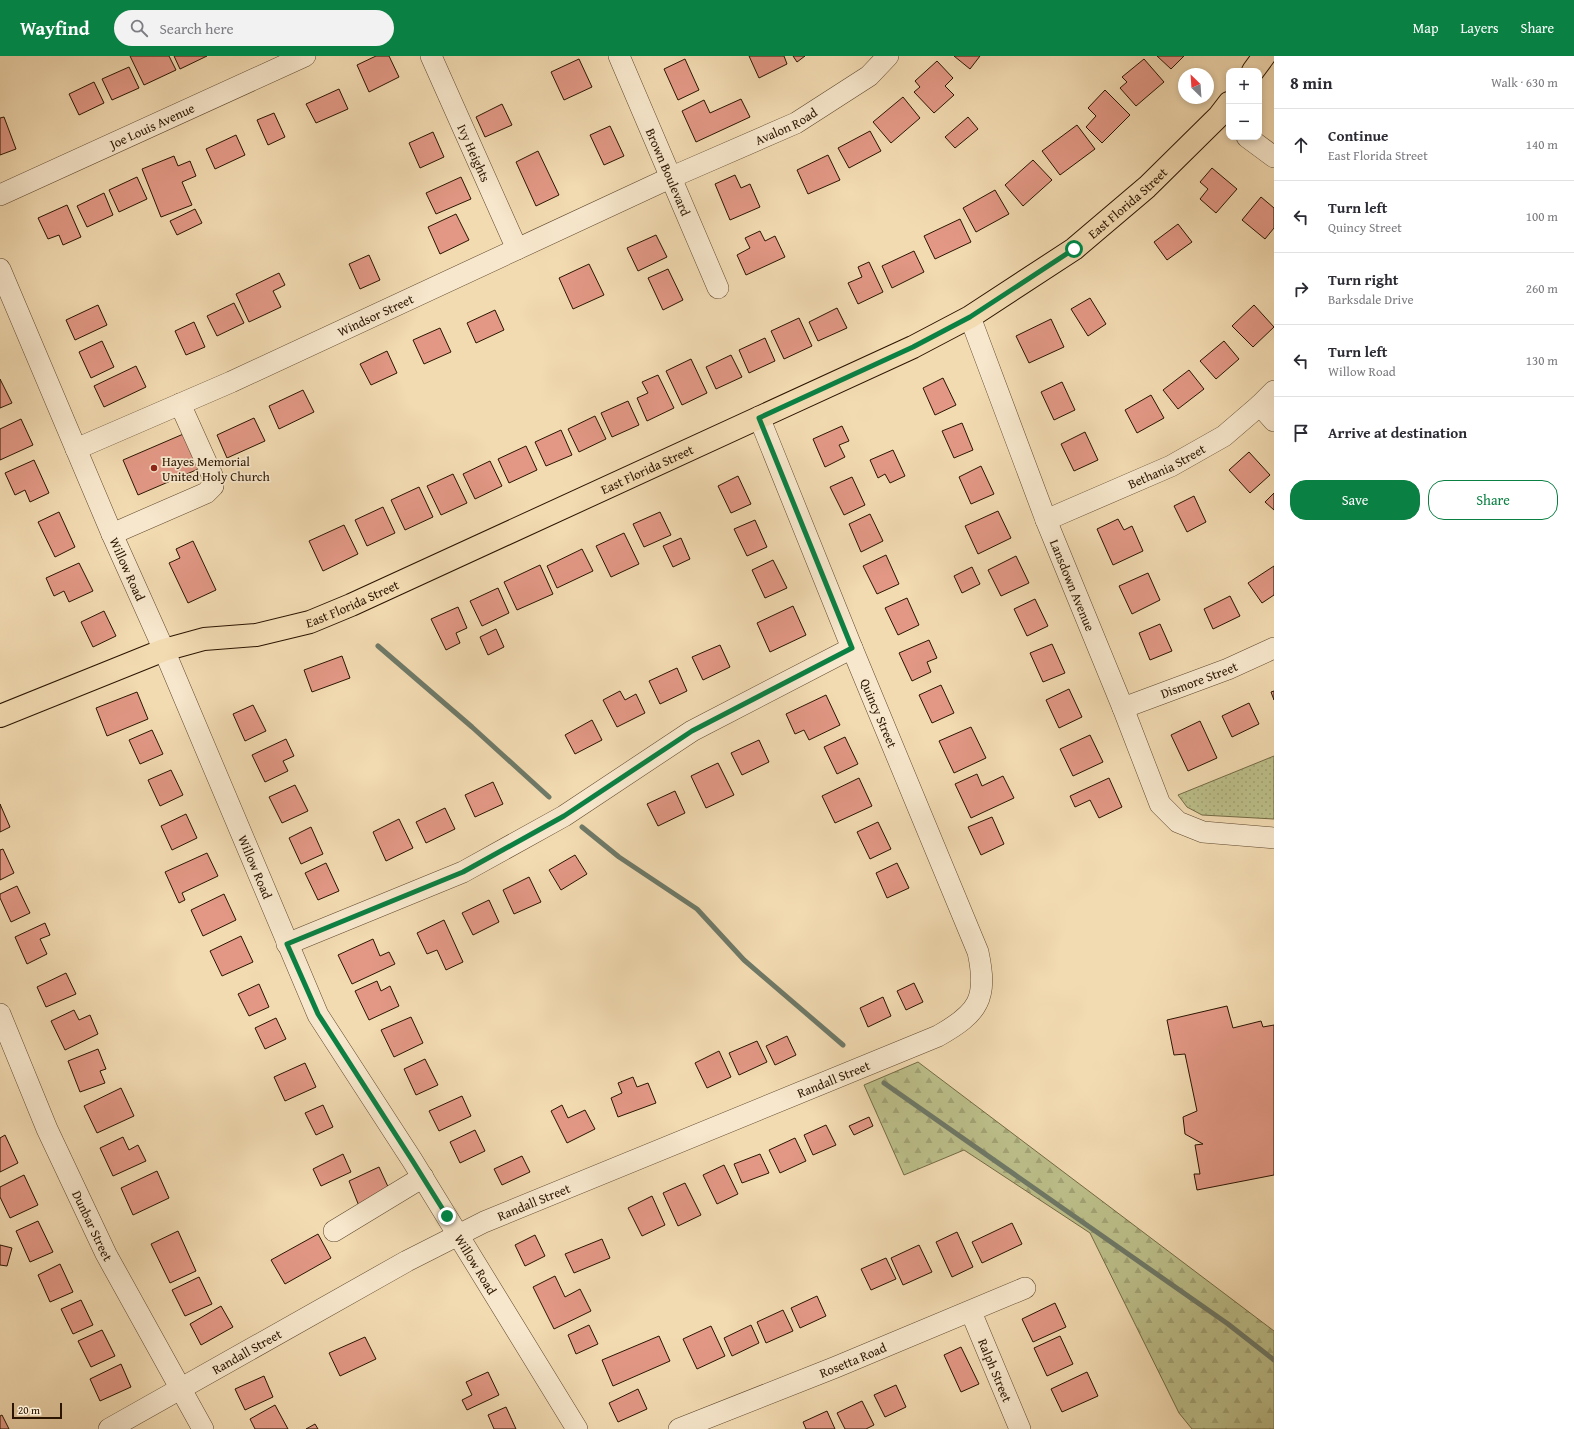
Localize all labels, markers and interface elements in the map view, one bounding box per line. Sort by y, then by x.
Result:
search box [114,10,394,46]
text: Wayfind [20,14,90,42]
icon: search [128,17,150,39]
text: Search here [160,18,234,39]
text: Map [1413,18,1439,38]
text: Layers [1461,18,1499,38]
text: Share [1521,18,1554,38]
north arrow [1178,68,1214,104]
map controls [1226,68,1262,140]
button: + [1226,68,1262,104]
text: 8 min [1290,70,1332,95]
text: Walk · 630 m [1491,73,1558,92]
street label: Joe Louis Avenue [105,99,198,155]
street label: Avalon Road [752,103,821,150]
button: − [1226,104,1262,140]
street label: Ivy Heights [452,121,495,185]
street label: Brown Boulevard [641,125,695,219]
text: Continue [1328,125,1389,146]
icon: ahead [1290,134,1312,156]
text: 140 m [1526,135,1558,154]
text: East Florida Street [1328,146,1428,165]
street label: East Florida Street [1084,163,1172,243]
text: Turn left [1328,197,1387,218]
icon: left [1290,206,1312,228]
text: 100 m [1526,207,1558,226]
text: Quincy Street [1328,218,1402,237]
route start [1065,240,1083,258]
text: Turn right [1328,269,1399,290]
icon: right [1290,278,1312,300]
text: 260 m [1526,279,1558,298]
street label: Windsor Street [334,289,417,341]
text: Barksdale Drive [1328,290,1414,309]
text: Turn left [1328,341,1387,362]
icon: left [1290,350,1312,372]
text: 130 m [1526,351,1558,370]
text: Willow Road [1328,362,1396,381]
icon: arrive [1290,422,1312,444]
text: Arrive at destination [1328,422,1467,443]
street label: Bethania Street [1125,439,1209,494]
street label: East Florida Street [598,440,697,499]
place label: Hayes Memorial United Holy Church [162,452,270,486]
marker: Hayes Memorial United Holy Church [149,463,159,473]
button: Save [1290,480,1420,520]
button: Share [1428,480,1558,520]
street label: Willow Road [105,534,150,604]
street label: Lansdown Avenue [1045,536,1099,634]
street label: East Florida Street [304,575,402,633]
street label: Dismore Street [1158,657,1241,703]
street label: Quincy Street [855,675,902,751]
street label: Willow Road [233,832,277,902]
street label: Randall Street [794,1056,873,1103]
street label: Randall Street [494,1179,573,1226]
street label: Dunbar Street [67,1187,117,1265]
route end [438,1207,456,1225]
street label: Willow Road [450,1231,501,1298]
street label: Randall Street [209,1324,286,1379]
street label: Ralph Street [973,1336,1017,1405]
street label: Rosetta Road [817,1338,889,1383]
scale bar [12,1401,62,1420]
text: 20 m [18,1402,40,1418]

